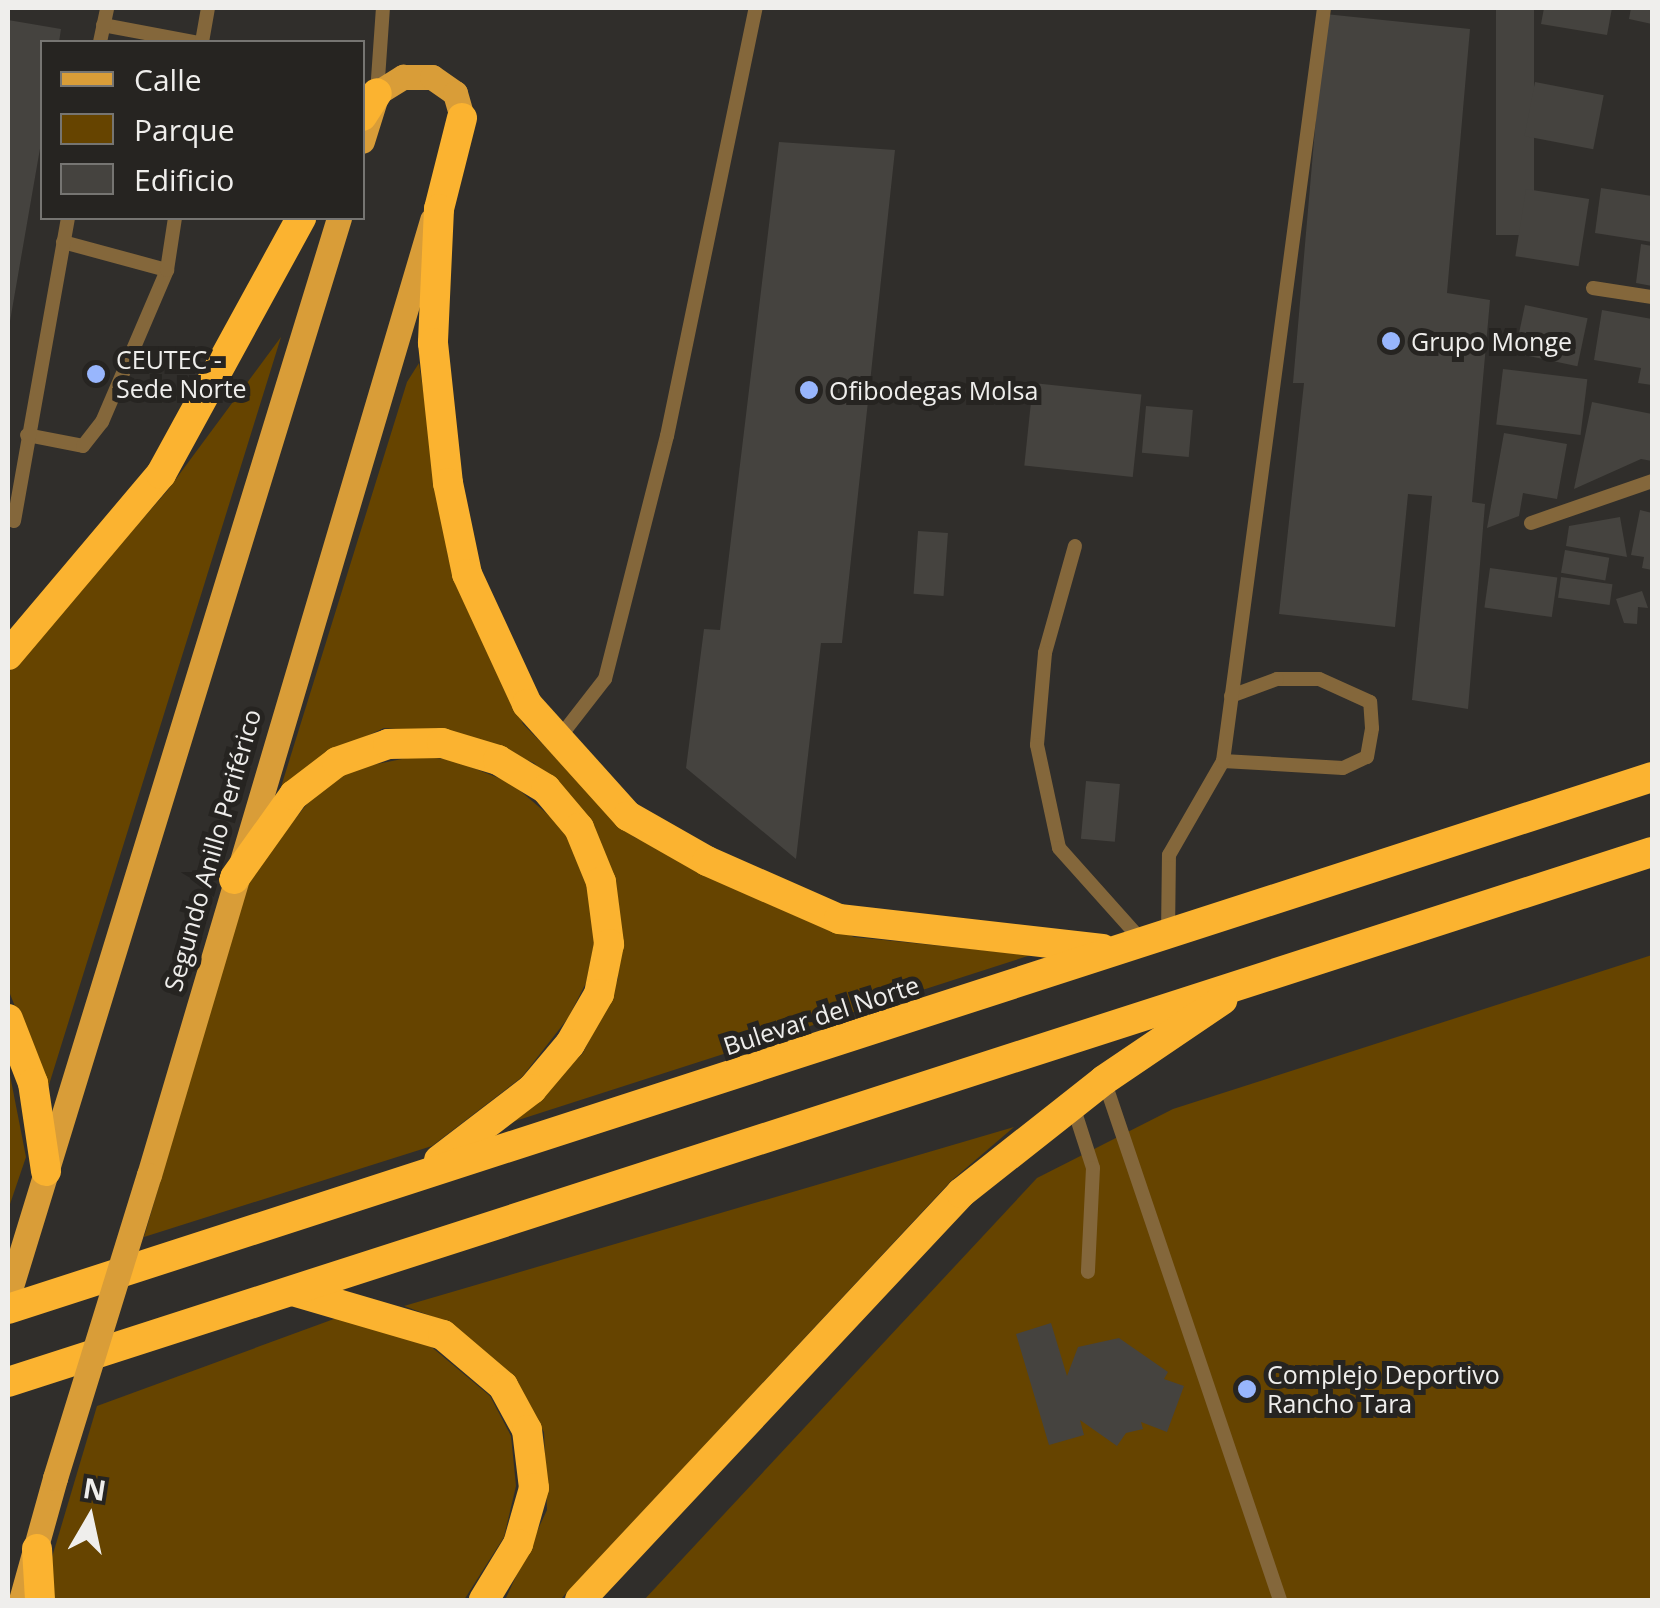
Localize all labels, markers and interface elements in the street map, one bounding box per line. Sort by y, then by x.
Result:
legend [40,40,365,220]
text: Calle [134,59,202,100]
text: Parque [134,109,235,150]
text: Edificio [134,159,234,200]
place label: Grupo Monge [1411,326,1572,356]
marker: Grupo Monge [1380,330,1402,352]
place label: CEUTEC - Sede Norte [116,345,247,404]
marker: CEUTEC - Sede Norte [85,363,107,385]
place label: Ofibodegas Molsa [829,375,1038,405]
marker: Ofibodegas Molsa [798,379,820,401]
street label: Segundo Anillo Periférico [157,706,267,994]
street label: Bulevar del Norte [719,969,923,1061]
place label: Complejo Deportivo Rancho Tara [1267,1360,1500,1419]
marker: Complejo Deportivo Rancho Tara [1236,1378,1258,1400]
north arrow [40,1468,140,1568]
text: N [80,1468,109,1509]

